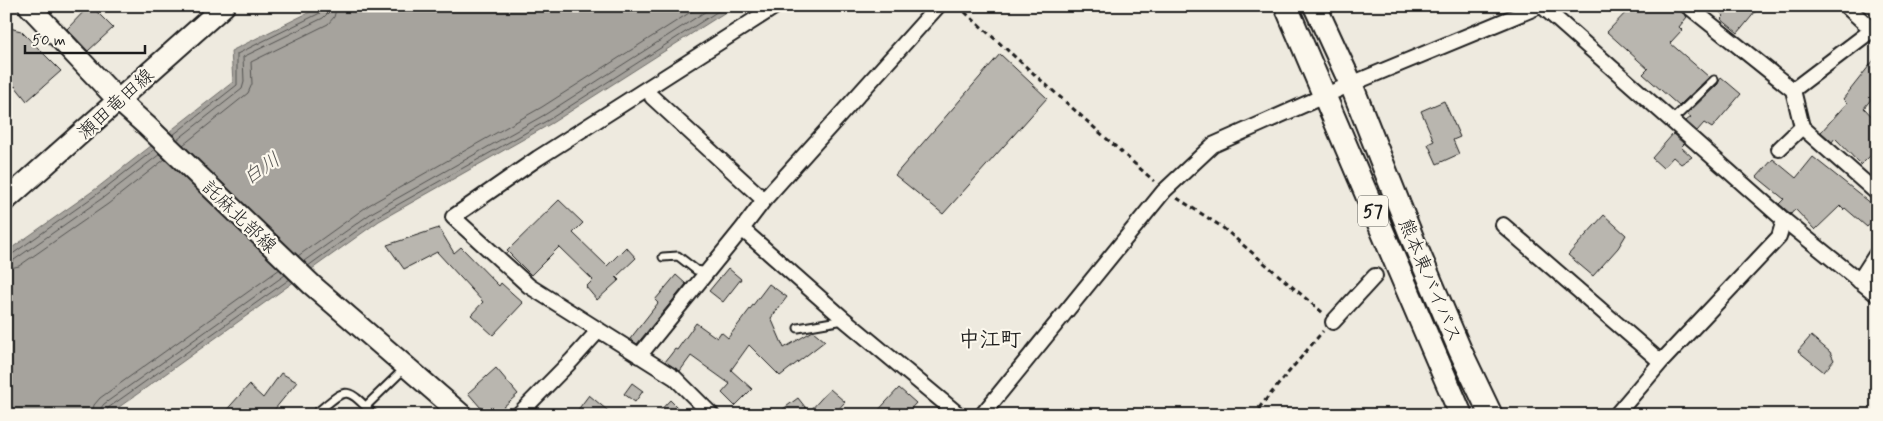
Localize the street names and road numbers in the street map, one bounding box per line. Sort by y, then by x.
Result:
street label: 瀬田竜田線 [72,63,160,145]
street label: 託麻北部線 [196,175,282,259]
road number: 57 [1358,196,1388,227]
street label: 熊本東バイパス [1392,215,1467,347]

